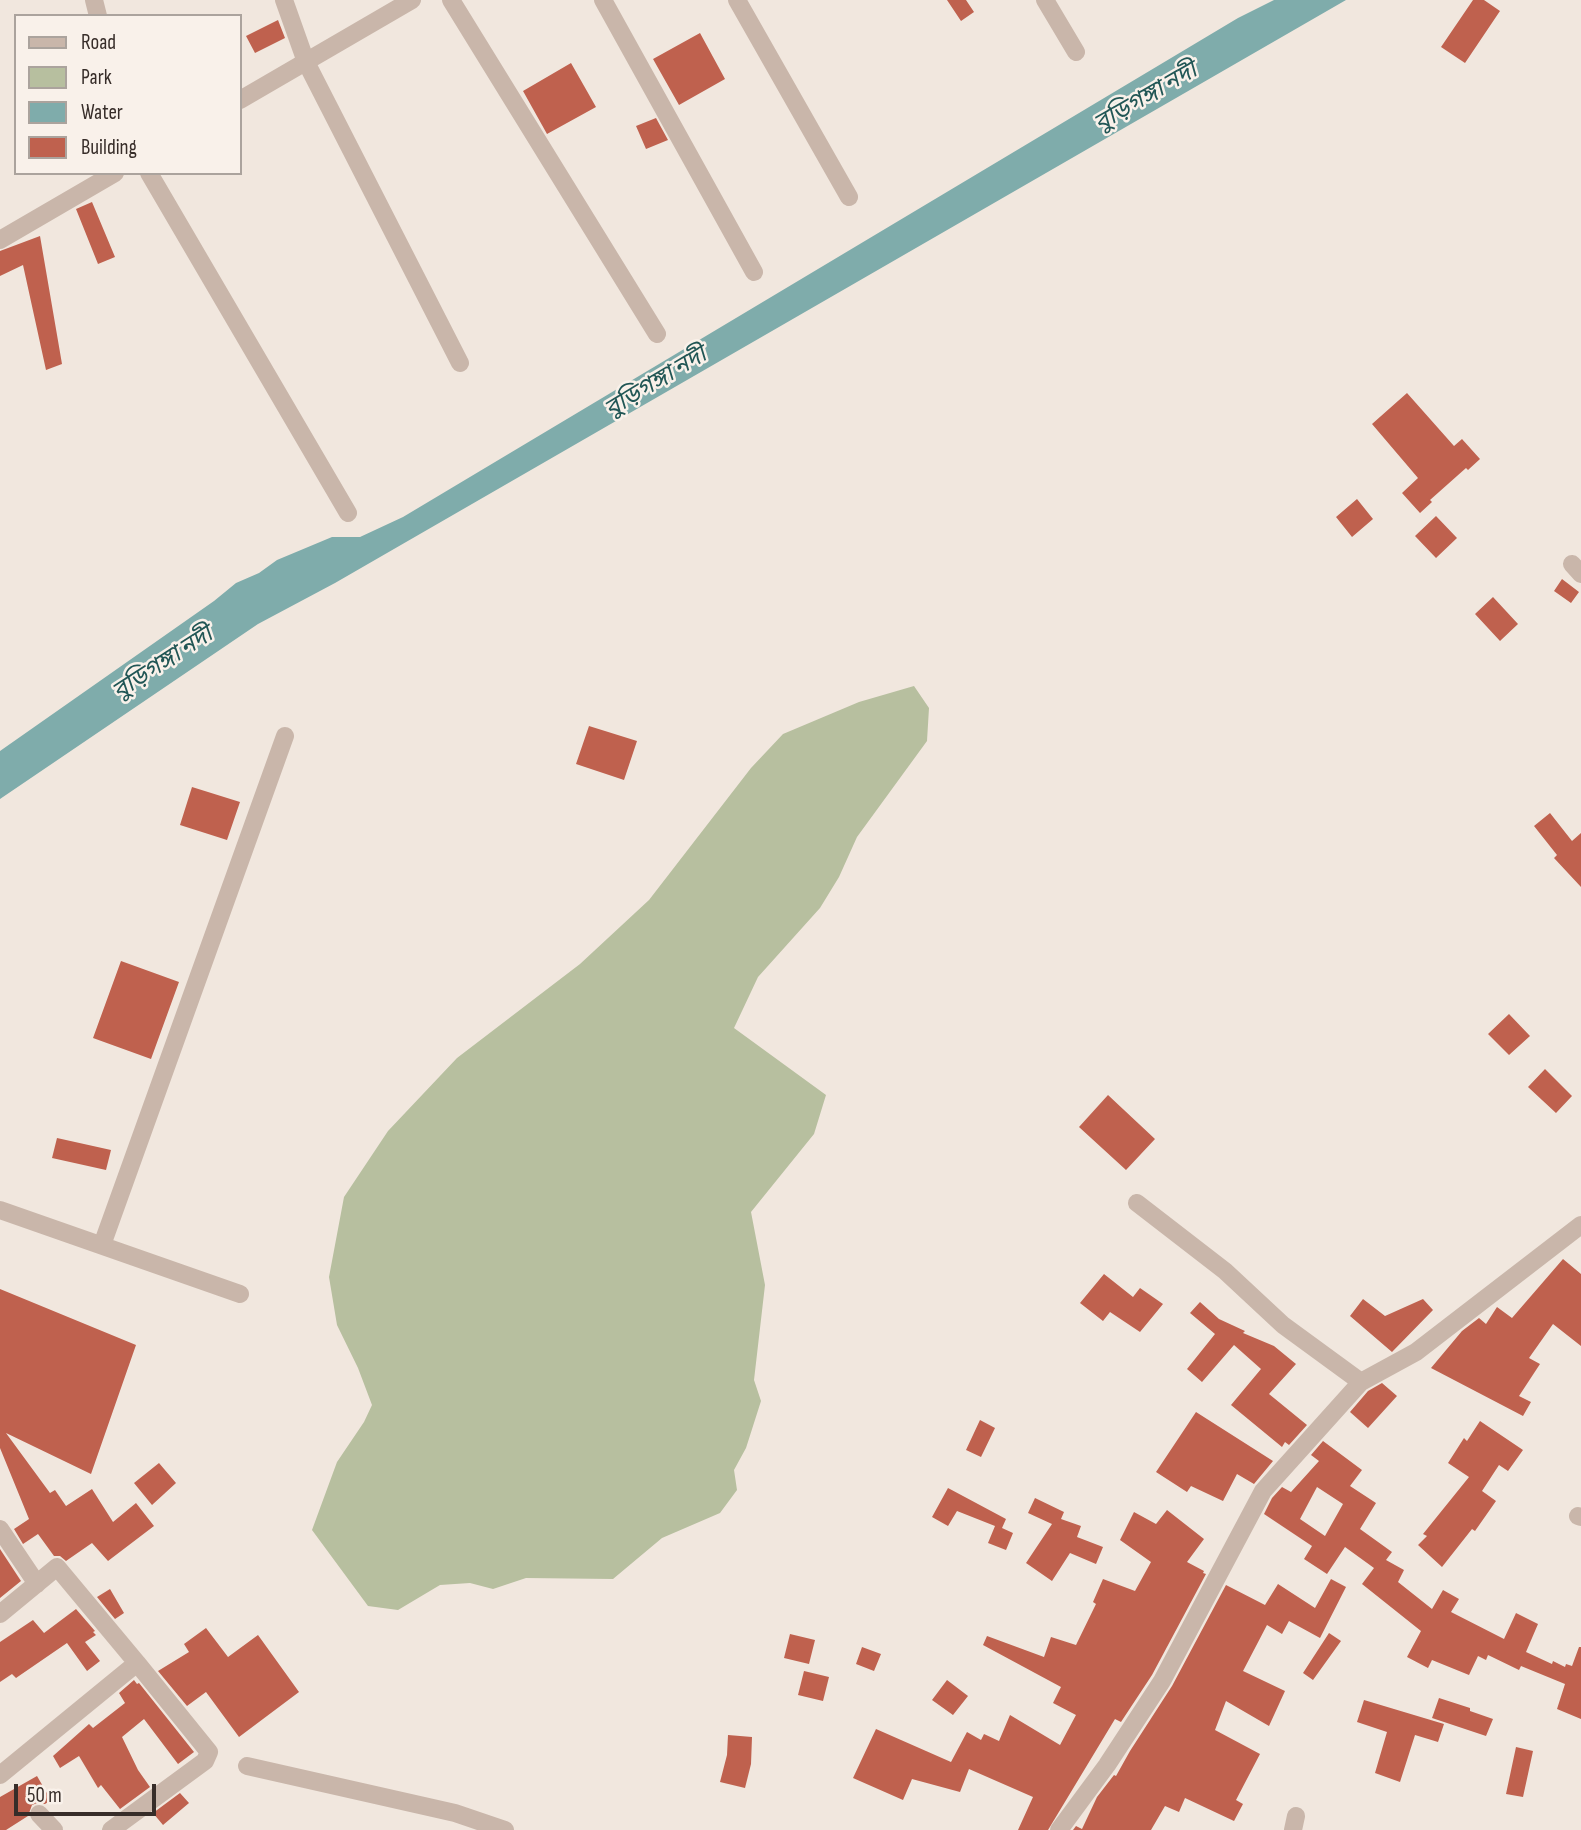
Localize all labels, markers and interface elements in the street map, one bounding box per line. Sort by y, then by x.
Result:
legend [14,14,242,175]
text: Road [81,30,116,55]
water label: বুড়িগঙ্গা নদী [1089,57,1203,139]
text: Park [81,65,112,90]
text: Water [81,100,123,125]
text: Building [81,135,137,160]
water label: বুড়িগঙ্গা নদী [600,341,712,425]
water label: বুড়িগঙ্গা নদী [107,621,219,707]
scale bar [18,1770,159,1814]
text: 50 m [27,1783,62,1808]

